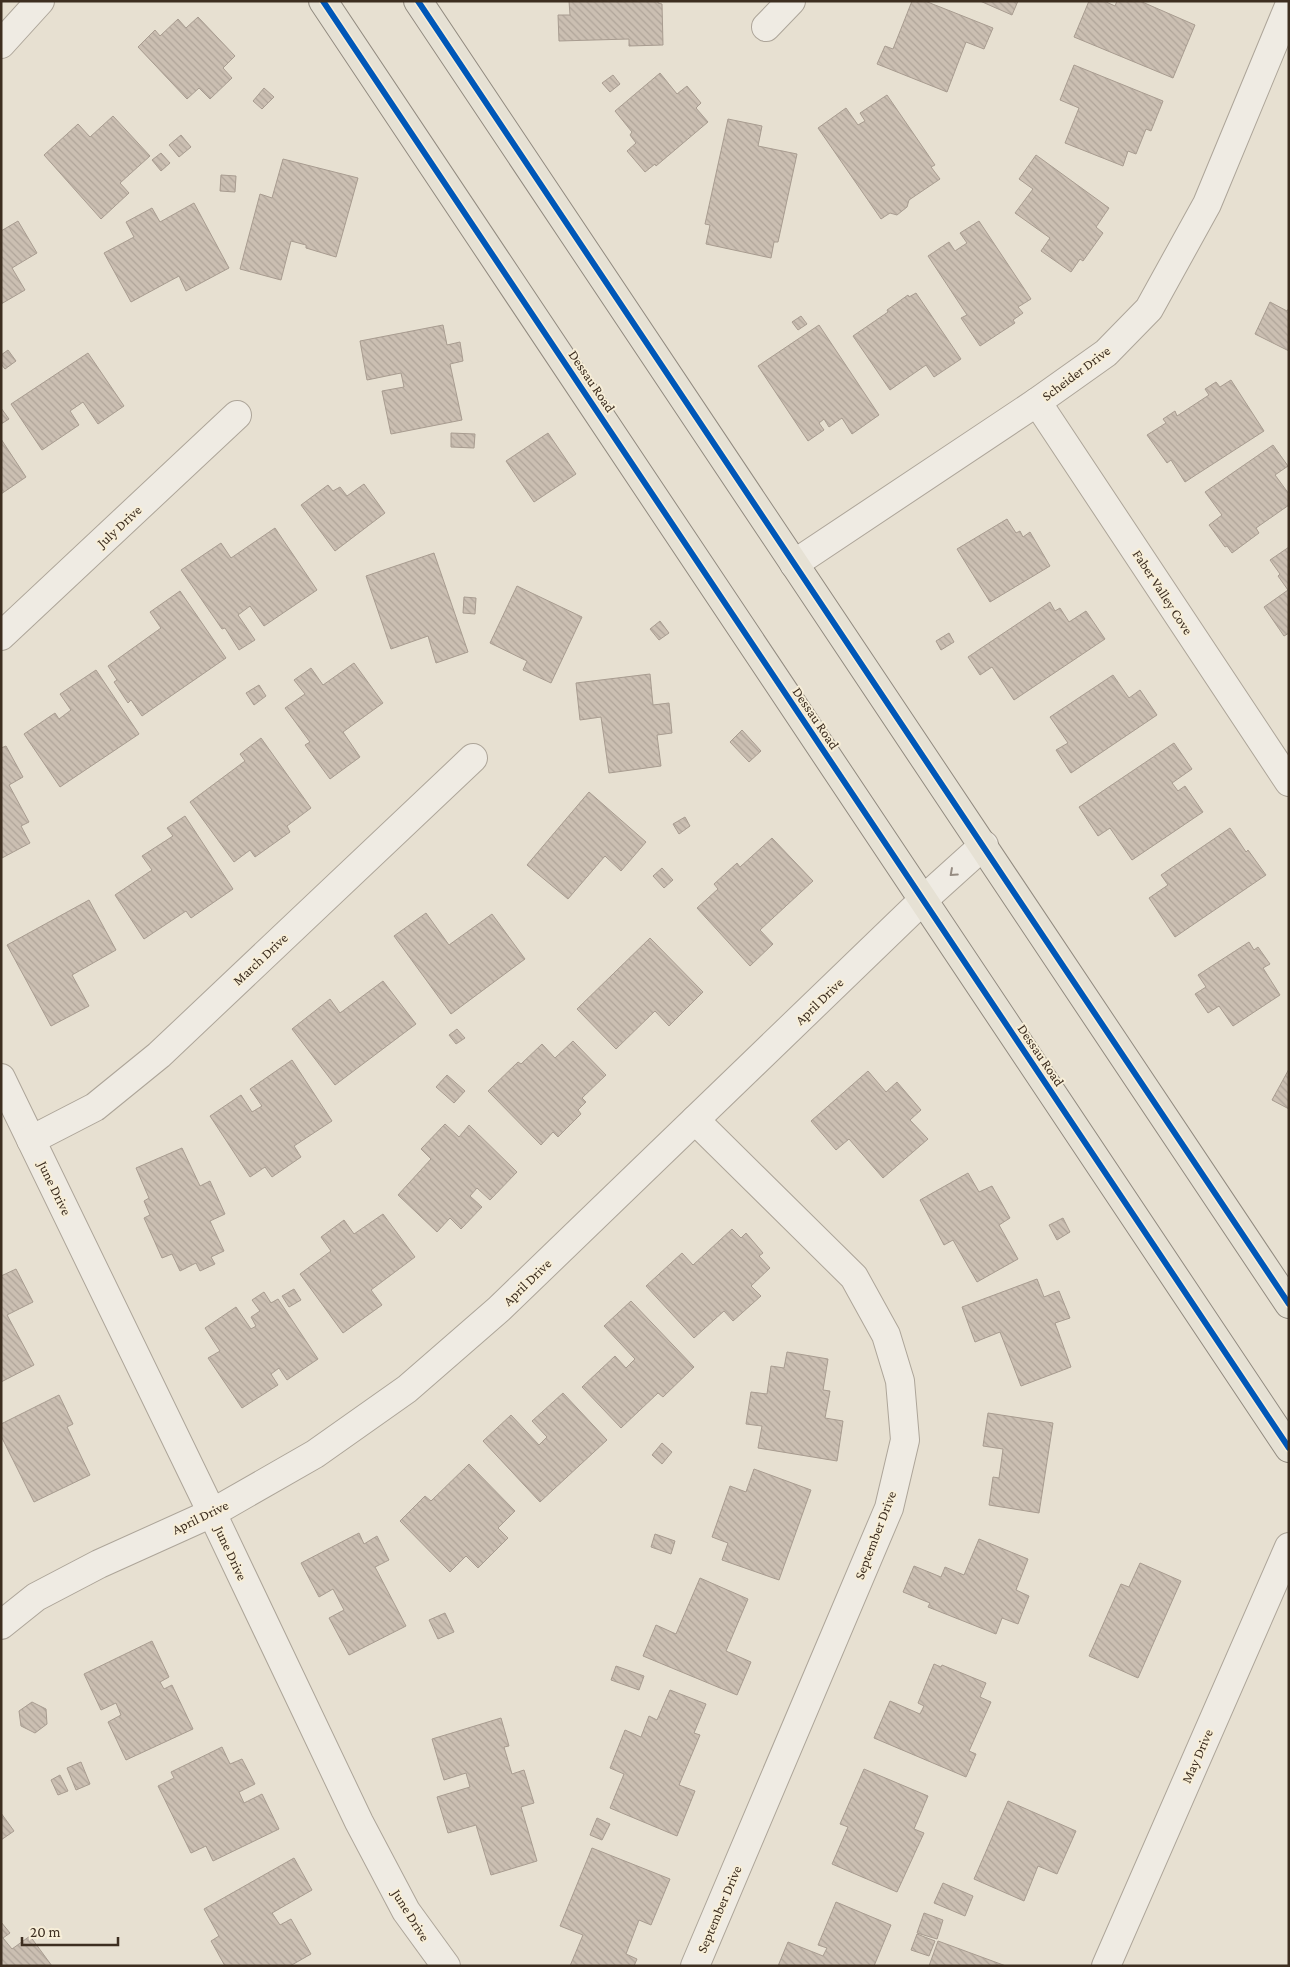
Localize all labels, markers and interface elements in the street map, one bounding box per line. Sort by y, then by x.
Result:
street label: Scheider Drive [1039,342,1113,404]
street label: Dessau Road [565,347,619,416]
street label: July Drive [92,501,145,552]
street label: Faber Valley Cove [1130,547,1196,637]
street label: Dessau Road [789,684,843,753]
one-way arrow [950,867,959,876]
street label: March Drive [229,930,291,988]
street label: April Drive [792,974,846,1028]
street label: Dessau Road [1014,1021,1068,1090]
street label: June Drive [34,1156,75,1218]
street label: April Drive [500,1255,554,1309]
street label: September Drive [851,1489,899,1581]
street label: April Drive [169,1497,231,1537]
street label: June Drive [211,1521,251,1583]
street label: May Drive [1178,1726,1216,1786]
street label: September Drive [693,1863,745,1955]
street label: June Drive [388,1884,433,1944]
scale bar [22,1914,119,1946]
text: 20 m [30,1924,61,1940]

